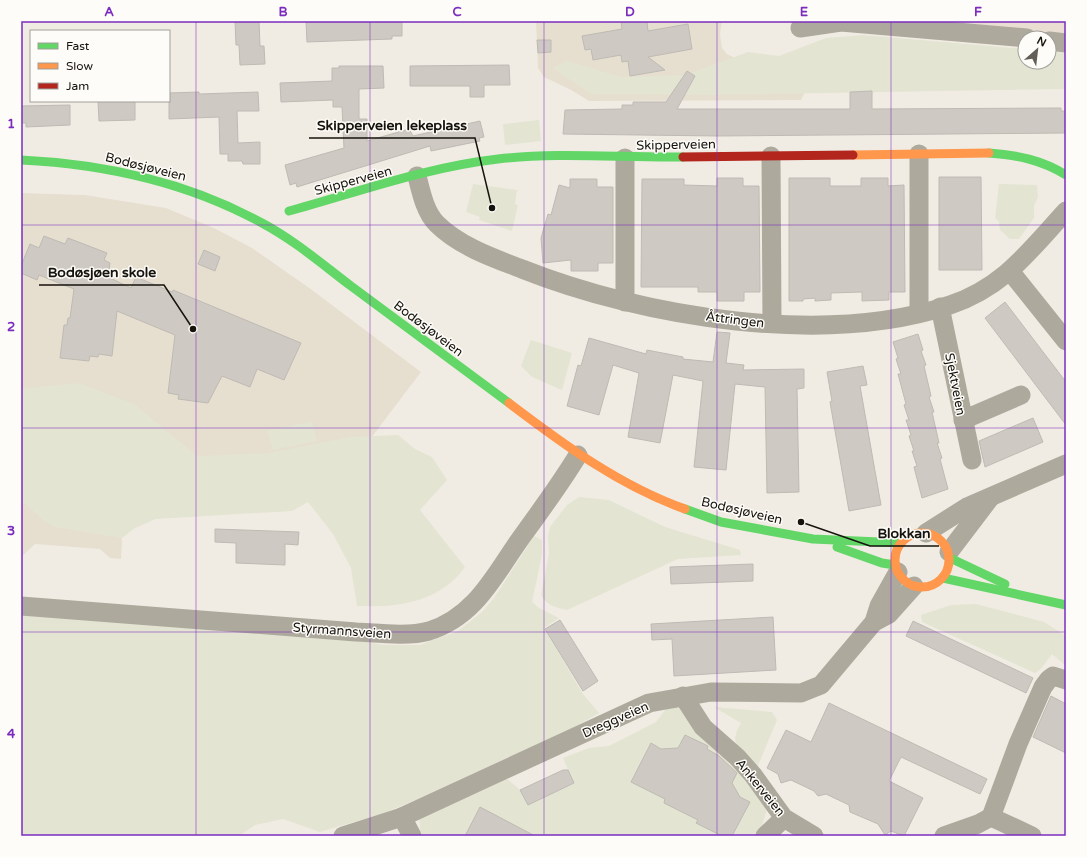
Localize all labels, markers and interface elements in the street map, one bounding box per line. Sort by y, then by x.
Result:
text: A [104,4,114,20]
text: B [278,4,288,20]
text: C [452,4,462,20]
text: D [625,4,635,20]
text: E [800,4,808,20]
text: F [974,4,982,20]
legend [30,30,170,102]
north arrow [1017,30,1057,70]
text: N [1035,34,1048,49]
text: Fast [66,39,90,53]
text: Slow [66,59,93,73]
text: Jam [66,79,89,93]
callout: Skipperveien lekeplass [309,112,475,138]
text: 1 [7,116,15,132]
text: Skipperveien lekeplass [317,117,467,134]
street label: Skipperveien [636,136,716,154]
street label: Bodøsjøveien [104,149,188,185]
street label: Skipperveien [313,163,394,199]
callout: Bodøsjøen skole [39,259,164,285]
text: Bodøsjøen skole [48,264,156,281]
street label: Bodøsjøveien [390,297,466,360]
street label: Åttringen [705,307,765,332]
text: 2 [7,319,15,335]
street label: Sjektveien [941,352,969,417]
street label: Bodøsjøveien [700,494,784,528]
callout: Blokkan [870,520,939,546]
text: 3 [7,523,15,539]
text: Blokkan [877,525,931,542]
street label: Styrmannsveien [292,620,392,642]
street label: Dreggveien [580,698,651,742]
text: 4 [7,726,16,742]
street label: Ankerveien [732,756,788,820]

